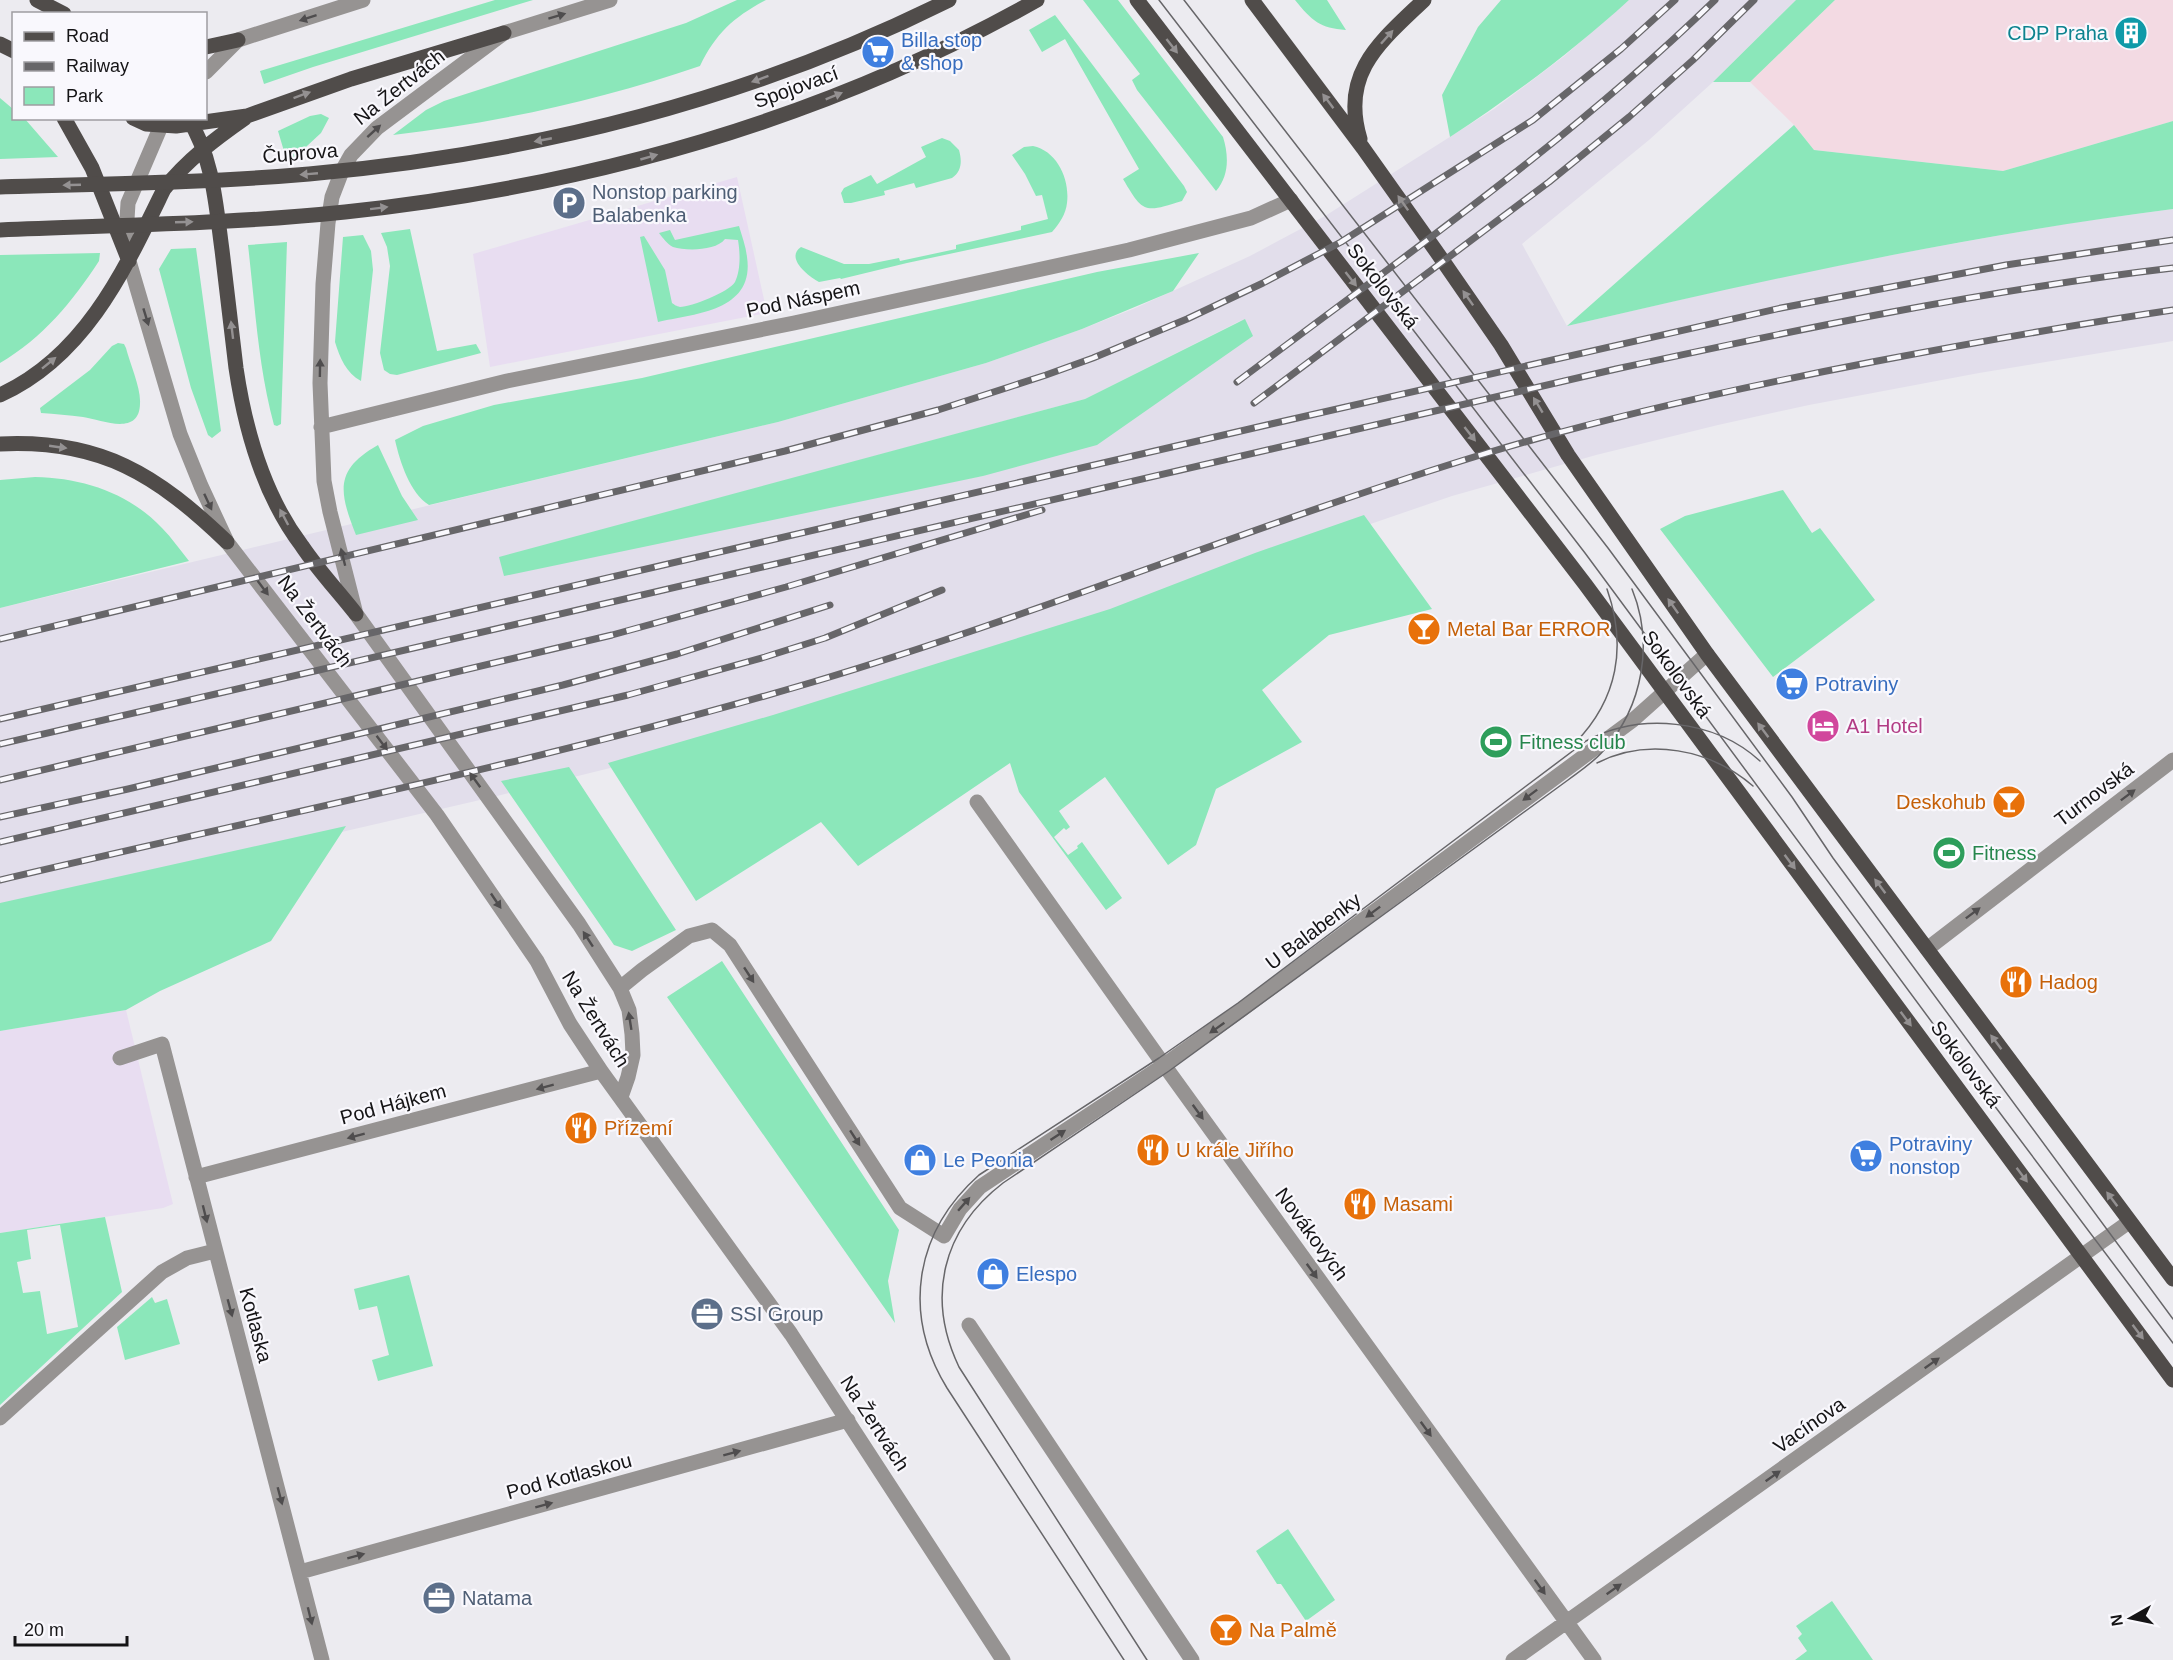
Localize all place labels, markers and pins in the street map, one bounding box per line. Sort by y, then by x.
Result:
building icon: CDP Praha [2113,15,2149,51]
place label: CDP Praha [2007,22,2109,44]
place label: Billa stop & shop [901,29,982,74]
supermarket icon: Billa stop & shop [860,34,896,70]
place label: Nonstop parking Balabenka [592,181,738,226]
parking icon: Nonstop parking Balabenka [551,185,587,221]
bar icon: Metal Bar ERROR [1406,611,1442,647]
place label: Metal Bar ERROR [1447,618,1610,640]
supermarket icon: Potraviny [1774,666,1810,702]
place label: Potraviny [1815,673,1898,695]
hotel icon: A1 Hotel [1805,708,1841,744]
place label: A1 Hotel [1846,715,1923,737]
sports icon: Fitness club [1478,724,1514,760]
place label: Fitness club [1519,731,1626,753]
bar icon: Deskohub [1991,784,2027,820]
place label: Deskohub [1896,791,1986,813]
sports icon: Fitness [1931,835,1967,871]
place label: Fitness [1972,842,2036,864]
restaurant icon: Hadog [1998,964,2034,1000]
place label: Hadog [2039,971,2098,993]
restaurant icon: Přízemí [563,1110,599,1146]
place label: Přízemí [604,1117,673,1139]
restaurant icon: U krále Jiřího [1135,1132,1171,1168]
place label: Potraviny nonstop [1889,1133,1972,1178]
supermarket icon: Potraviny nonstop [1848,1138,1884,1174]
place label: U krále Jiřího [1176,1139,1294,1161]
shop icon: Le Peonia [902,1142,938,1178]
place label: Le Peonia [943,1149,1034,1171]
restaurant icon: Masami [1342,1186,1378,1222]
place label: Masami [1383,1193,1453,1215]
shop icon: Elespo [975,1256,1011,1292]
place label: Elespo [1016,1263,1077,1285]
office icon: SSI Group [689,1296,725,1332]
place label: SSI Group [730,1303,823,1325]
office icon: Natama [421,1580,457,1616]
place label: Natama [462,1587,533,1609]
bar icon: Na Palmě [1208,1612,1244,1648]
place label: Na Palmě [1249,1619,1337,1641]

